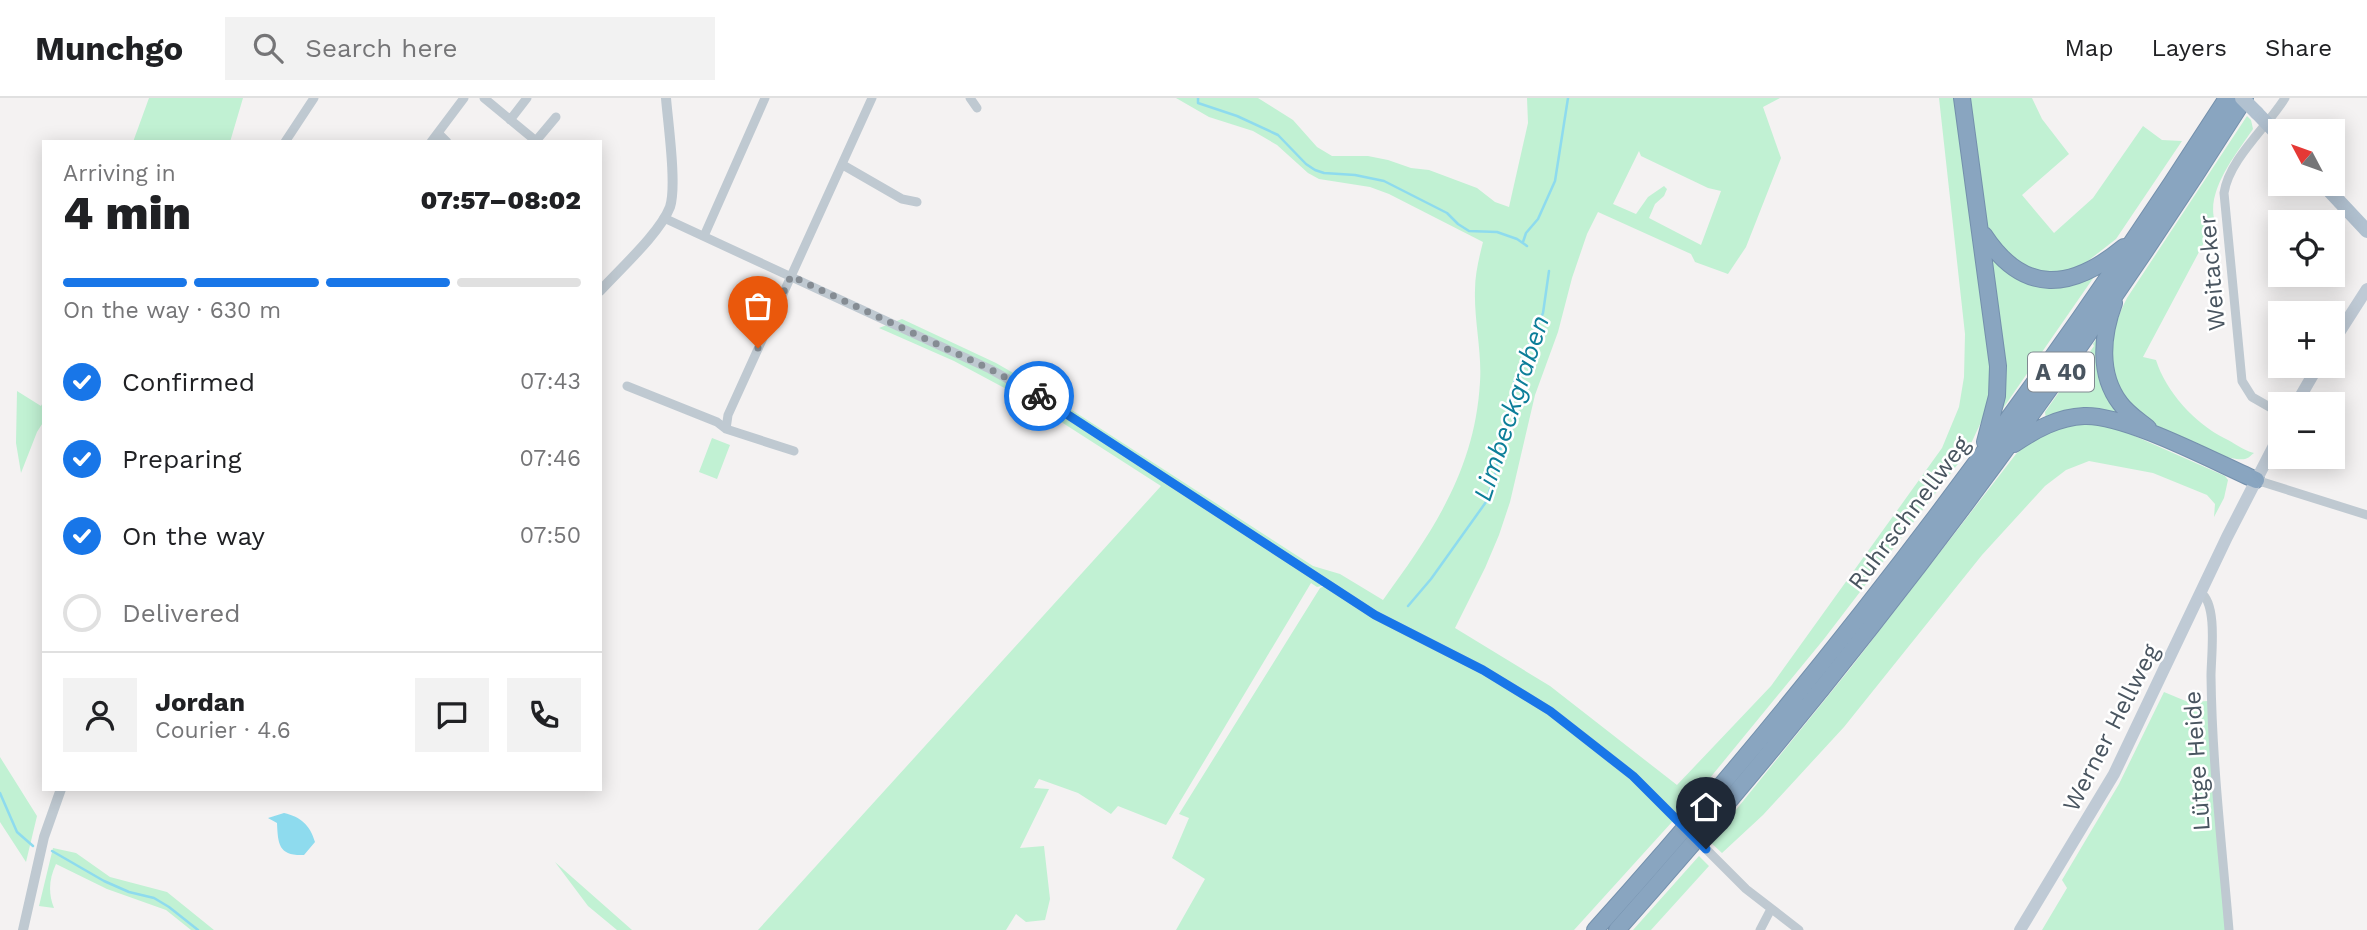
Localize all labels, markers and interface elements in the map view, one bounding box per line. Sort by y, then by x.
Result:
search box [225,17,715,80]
text: Munchgo [35,29,183,68]
icon: search [249,29,287,67]
text: Search here [305,33,458,63]
text: Map [2065,34,2113,62]
text: Layers [2151,34,2227,62]
text: Share [2265,34,2332,62]
north arrow [2268,119,2345,196]
map controls [2268,119,2345,469]
text: Arriving in [63,160,176,187]
text: 07:57–08:02 [420,185,581,215]
text: 4 min [63,186,191,240]
button: locate [2268,210,2345,287]
street label: Weitacker [2193,214,2231,332]
pin [728,276,788,348]
icon: bag [739,287,777,325]
text: On the way · 630 m [63,297,281,324]
button: + [2268,301,2345,378]
water label: Limbeckgraben [1467,311,1555,505]
road number: A 40 [2028,353,2094,392]
courier [1004,361,1074,431]
icon: check [63,363,101,401]
text: Confirmed [122,367,255,397]
text: 07:43 [520,368,581,395]
icon: bike [1020,377,1058,415]
button: − [2268,392,2345,469]
street label: Ruhrschnellweg [1842,431,1976,595]
icon: check [63,440,101,478]
text: Preparing [122,444,242,474]
text: 07:46 [519,445,581,472]
icon: check [63,517,101,555]
text: On the way [122,521,265,551]
text: 07:50 [520,522,581,549]
text: Delivered [122,598,241,628]
street label: Werner Hellweg [2057,640,2165,816]
button: person [63,678,137,752]
button: chat [415,678,489,752]
button: phone [507,678,581,752]
text: Jordan [155,687,245,717]
street label: Lütge Heide [2178,690,2216,832]
text: Courier · 4.6 [155,717,291,744]
pin [1676,777,1736,849]
icon: home [1687,788,1725,826]

